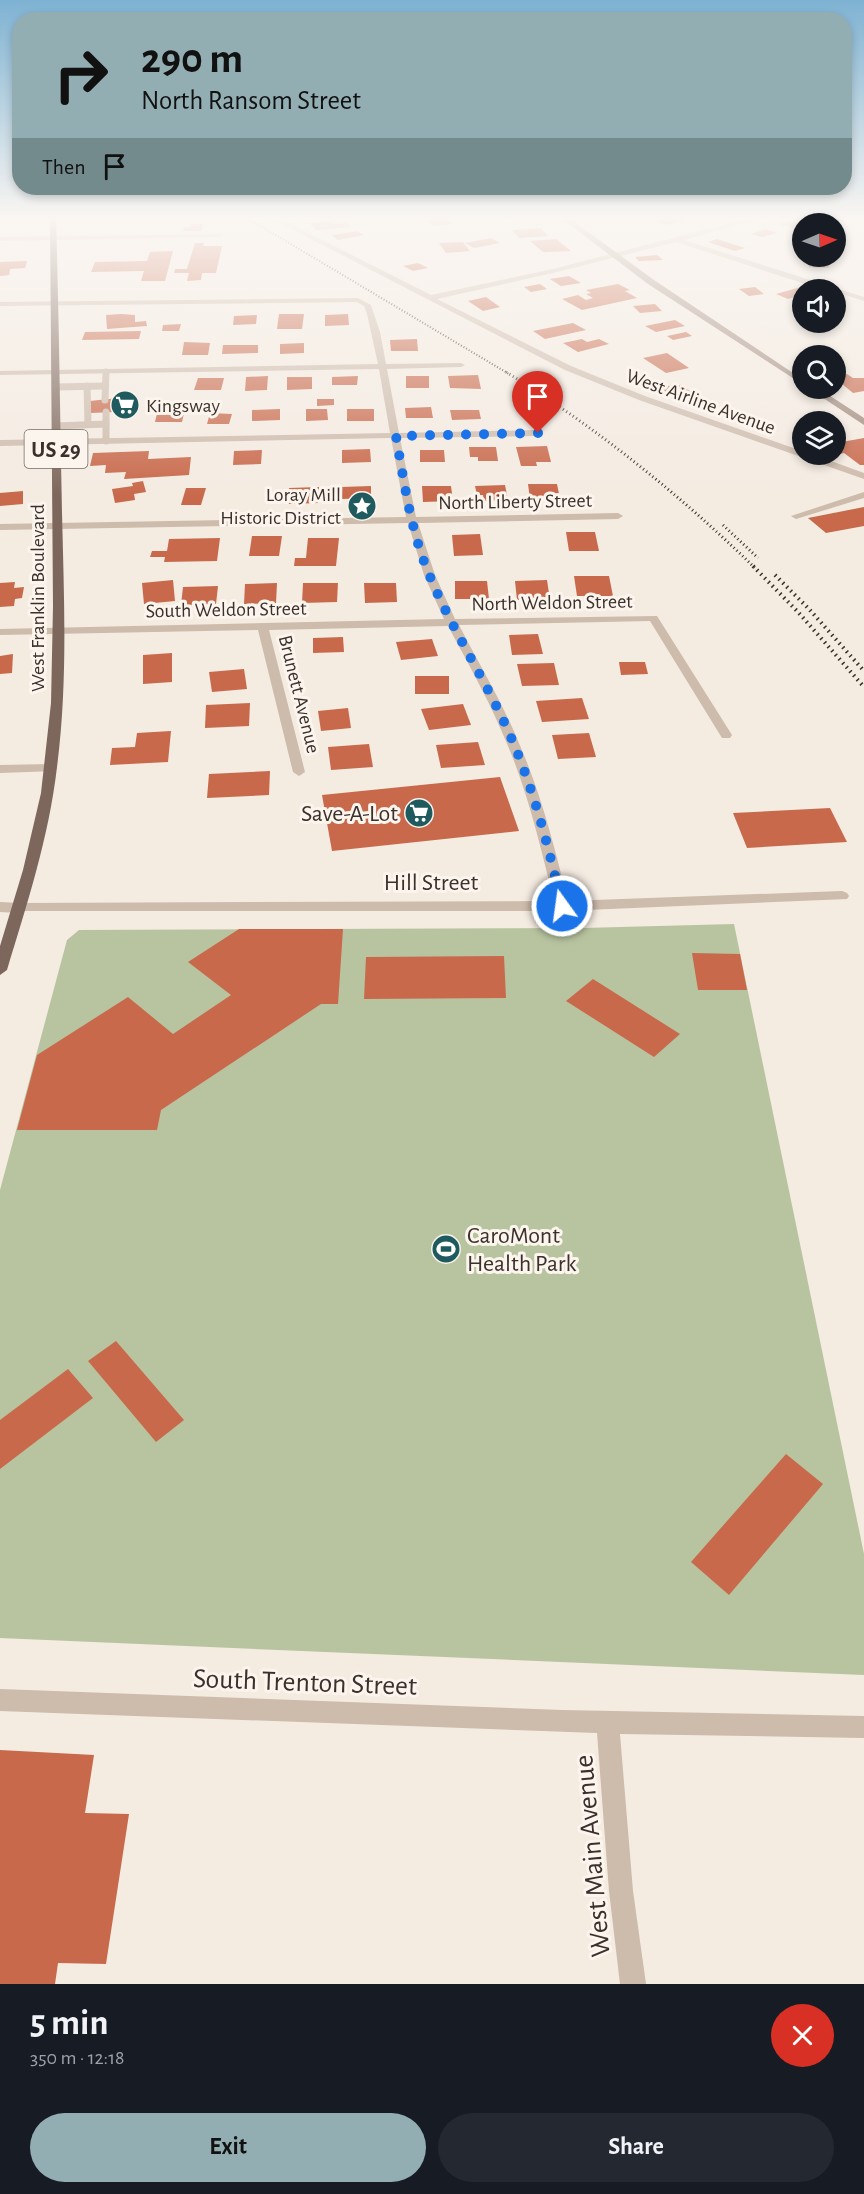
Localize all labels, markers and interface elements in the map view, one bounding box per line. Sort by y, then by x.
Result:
icon: right [42,36,120,114]
text: 290 m [141,38,243,80]
text: North Ransom Street [141,87,361,114]
icon: arrive [98,150,131,183]
text: Then [42,156,86,178]
north arrow [792,213,846,267]
map controls [792,213,846,465]
button: sound [792,279,846,333]
button: search [792,345,846,399]
street label: West Airline Avenue [623,366,778,438]
pin [512,371,563,433]
icon: arrive [521,380,554,413]
supermarket icon: Kingsway [109,389,141,421]
place label: Kingsway [146,396,220,416]
button: layers [792,411,846,465]
road number: US 29 [25,430,88,468]
place label: Loray Mill Historic District [220,485,342,528]
place icon: Loray Mill Historic District [346,490,378,522]
street label: North Liberty Street [438,491,593,513]
street label: West Franklin Boulevard [28,504,48,692]
street label: North Weldon Street [471,592,633,614]
street label: South Weldon Street [145,599,307,621]
street label: Brunett Avenue [275,633,323,755]
supermarket icon: Save-A-Lot [403,797,435,829]
place label: Save-A-Lot [301,802,398,826]
street label: Hill Street [384,871,479,895]
position arrow [530,874,594,938]
place label: CaroMont Health Park [467,1224,577,1276]
sports icon: CaroMont Health Park [430,1233,462,1265]
street label: South Trenton Street [192,1665,417,1701]
street label: West Main Avenue [570,1754,616,1958]
button: close [771,2004,834,2067]
text: 5 min [30,2005,108,2041]
text: 350 m · 12:18 [30,2048,125,2068]
button: Exit [30,2113,426,2182]
button: Share [438,2113,834,2182]

